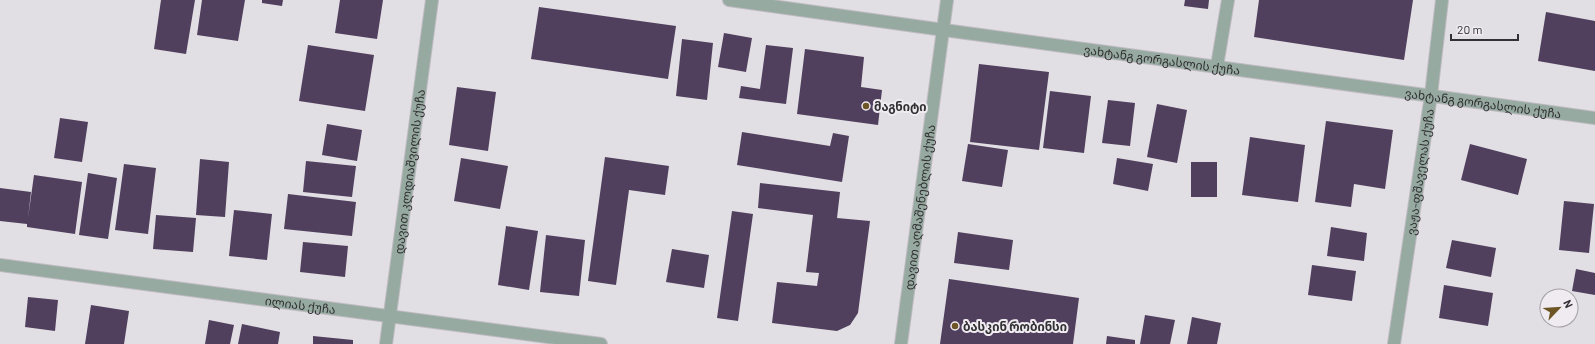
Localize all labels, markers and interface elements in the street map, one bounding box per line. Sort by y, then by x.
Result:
scale bar [1451,16,1518,42]
text: 20 m [1457,22,1483,36]
street label: ვახტანგ გორგასლის ქუჩა [1083,42,1241,77]
street label: ვახტანგ გორგასლის ქუჩა [1404,85,1562,120]
street label: დავით კლდიაშვილის ქუჩა [391,88,427,255]
place label: მაგნიტი [874,99,927,114]
marker: მაგნიტი [861,101,871,111]
street label: ვაჟა-ფშაველას ქუჩა [1403,108,1436,236]
street label: დავით აღმაშენებლის ქუჩა [901,124,937,291]
north arrow [1539,288,1579,328]
street label: ილიას ქუჩა [264,293,337,316]
text: N [1561,297,1576,310]
place label: ბასკინ რობინსი [963,319,1067,334]
marker: ბასკინ რობინსი [950,321,960,331]

